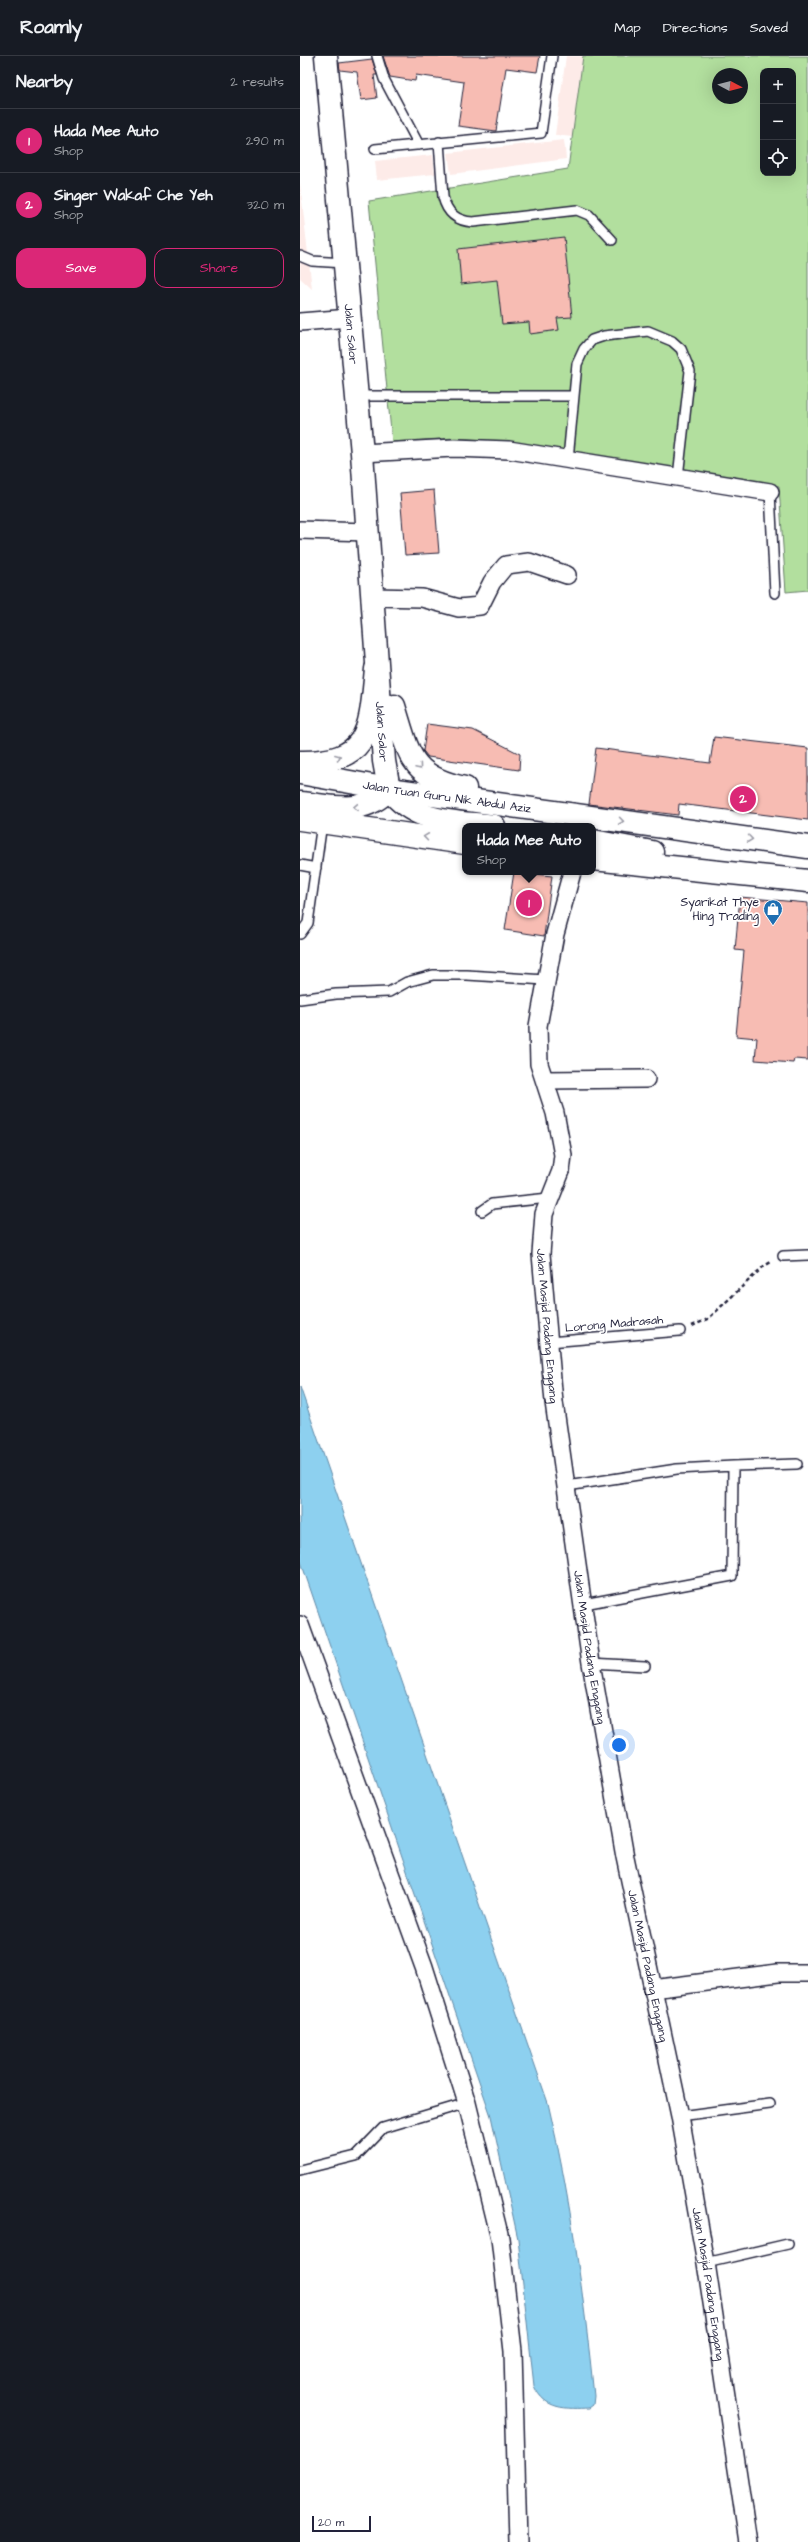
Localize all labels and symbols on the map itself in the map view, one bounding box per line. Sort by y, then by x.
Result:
north arrow [712,68,748,104]
street label: Jalan Salor [340,303,362,365]
street label: Jalan Salor [371,701,393,763]
one-way arrow [335,754,342,762]
one-way arrow [415,762,422,770]
street label: Jalan Tuan Guru Nik Abdul Aziz [361,776,532,817]
pin: 2 [730,784,756,814]
one-way arrow [353,803,359,811]
one-way arrow [618,816,624,825]
one-way arrow [423,833,429,842]
one-way arrow [747,834,753,843]
pin: 1 [516,888,542,918]
place label: Syarikat Thye Hing Trading [681,894,760,926]
shop icon: Syarikat Thye Hing Trading [762,898,784,926]
street label: Jalan Masjid Padang Enggang [532,1248,563,1404]
street label: Lorong Madrasah [564,1311,664,1338]
street label: Jalan Masjid Padang Enggang [569,1569,610,1725]
your location [609,1735,629,1755]
street label: Jalan Masjid Padang Enggang [624,1888,673,2044]
street label: Jalan Masjid Padang Enggang [688,2206,729,2362]
scale bar [312,2514,371,2533]

